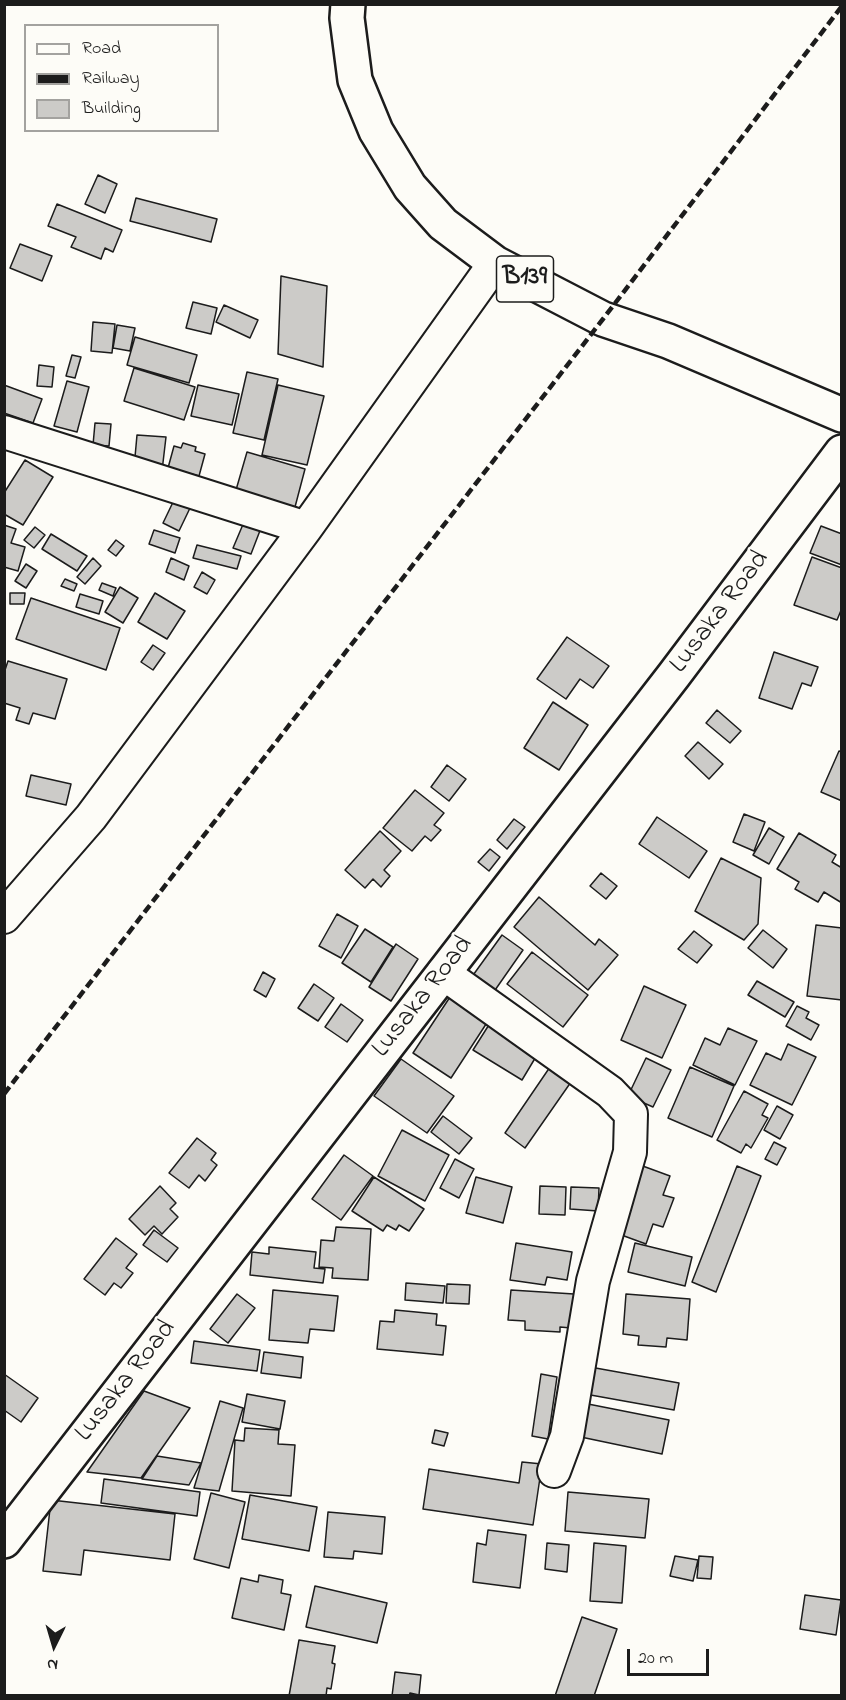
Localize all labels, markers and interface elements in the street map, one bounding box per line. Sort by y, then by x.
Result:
legend [24,24,219,132]
text: Road [82,36,121,62]
text: Railway [82,66,139,92]
text: Building [82,96,141,122]
road number: B139 [496,256,554,302]
street label: Lusaka Road [664,545,778,681]
street label: Lusaka Road [366,931,482,1065]
street label: Lusaka Road [69,1315,185,1449]
north arrow [24,1616,84,1676]
scale bar [630,1637,712,1675]
text: 20 m [638,1646,673,1672]
text: N [46,1652,59,1676]

